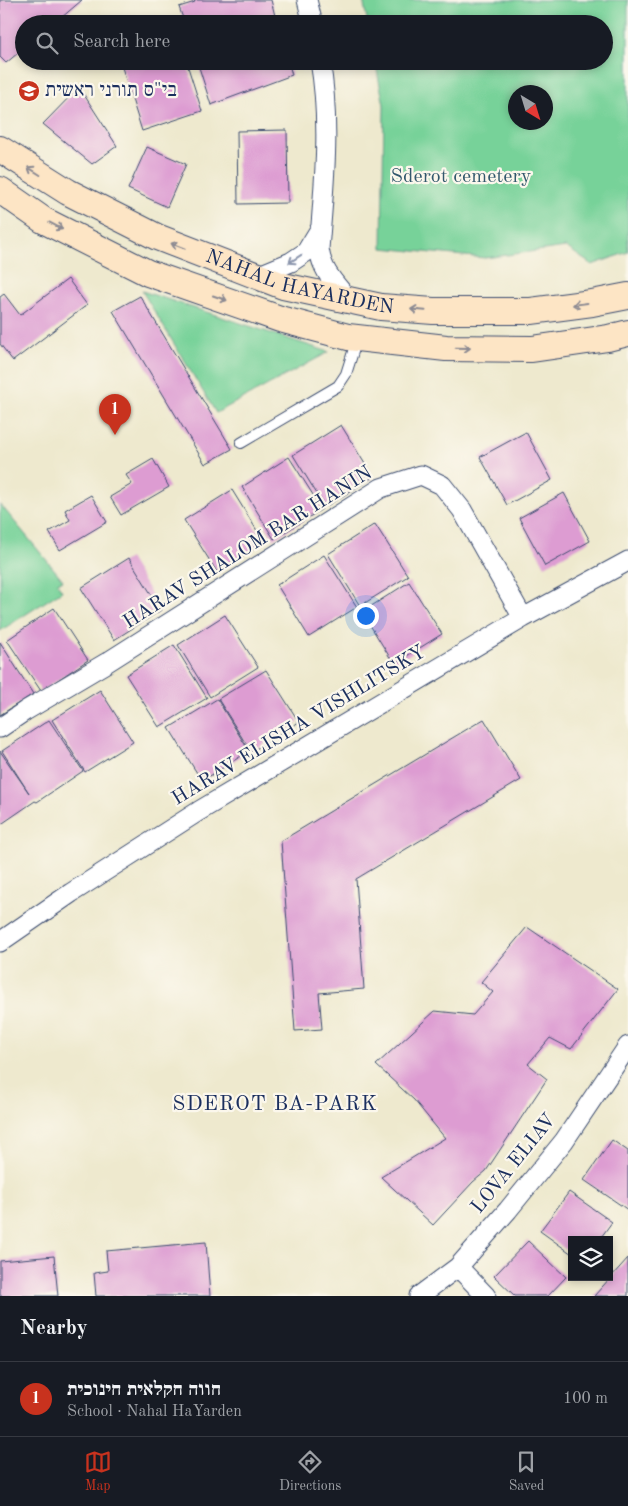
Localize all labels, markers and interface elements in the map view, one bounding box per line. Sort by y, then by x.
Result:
search box [15,15,613,70]
icon: search [33,29,61,57]
text: Search here [73,33,170,52]
school or university icon: בי"ס תורני ראשית [17,79,41,103]
place label: בי"ס תורני ראשית [45,81,177,101]
north arrow [508,85,553,130]
one-way arrow [27,166,41,176]
park label: Sderot cemetery [391,167,532,187]
one-way arrow [48,221,63,231]
one-way arrow [171,241,186,250]
street label: NAHAL HAYARDEN [203,247,395,318]
one-way arrow [288,254,302,264]
one-way arrow [212,294,227,303]
one-way arrow [572,300,588,310]
one-way arrow [410,305,426,315]
one-way arrow [455,343,471,353]
pin: 1 [99,394,131,435]
street label: HARAV SHALOM BAR HANIN [120,463,376,633]
your location [353,603,379,629]
street label: HARAV ELISHA VISHLITSKY [169,642,430,810]
district label: SDEROT BA-PARK [172,1094,378,1115]
street label: LOVA ELIAV [468,1110,560,1218]
map controls [568,1236,613,1281]
button: layers [568,1236,613,1281]
text: Nearby [20,1318,88,1339]
text: חווה חקלאית חינוכית [67,1381,221,1400]
text: 1 [31,1391,41,1407]
text: 100 m [563,1391,608,1407]
text: School · Nahal HaYarden [67,1404,242,1420]
tab: Map [84,1448,112,1495]
tab: Directions [279,1448,341,1495]
tab: Saved [509,1448,544,1495]

